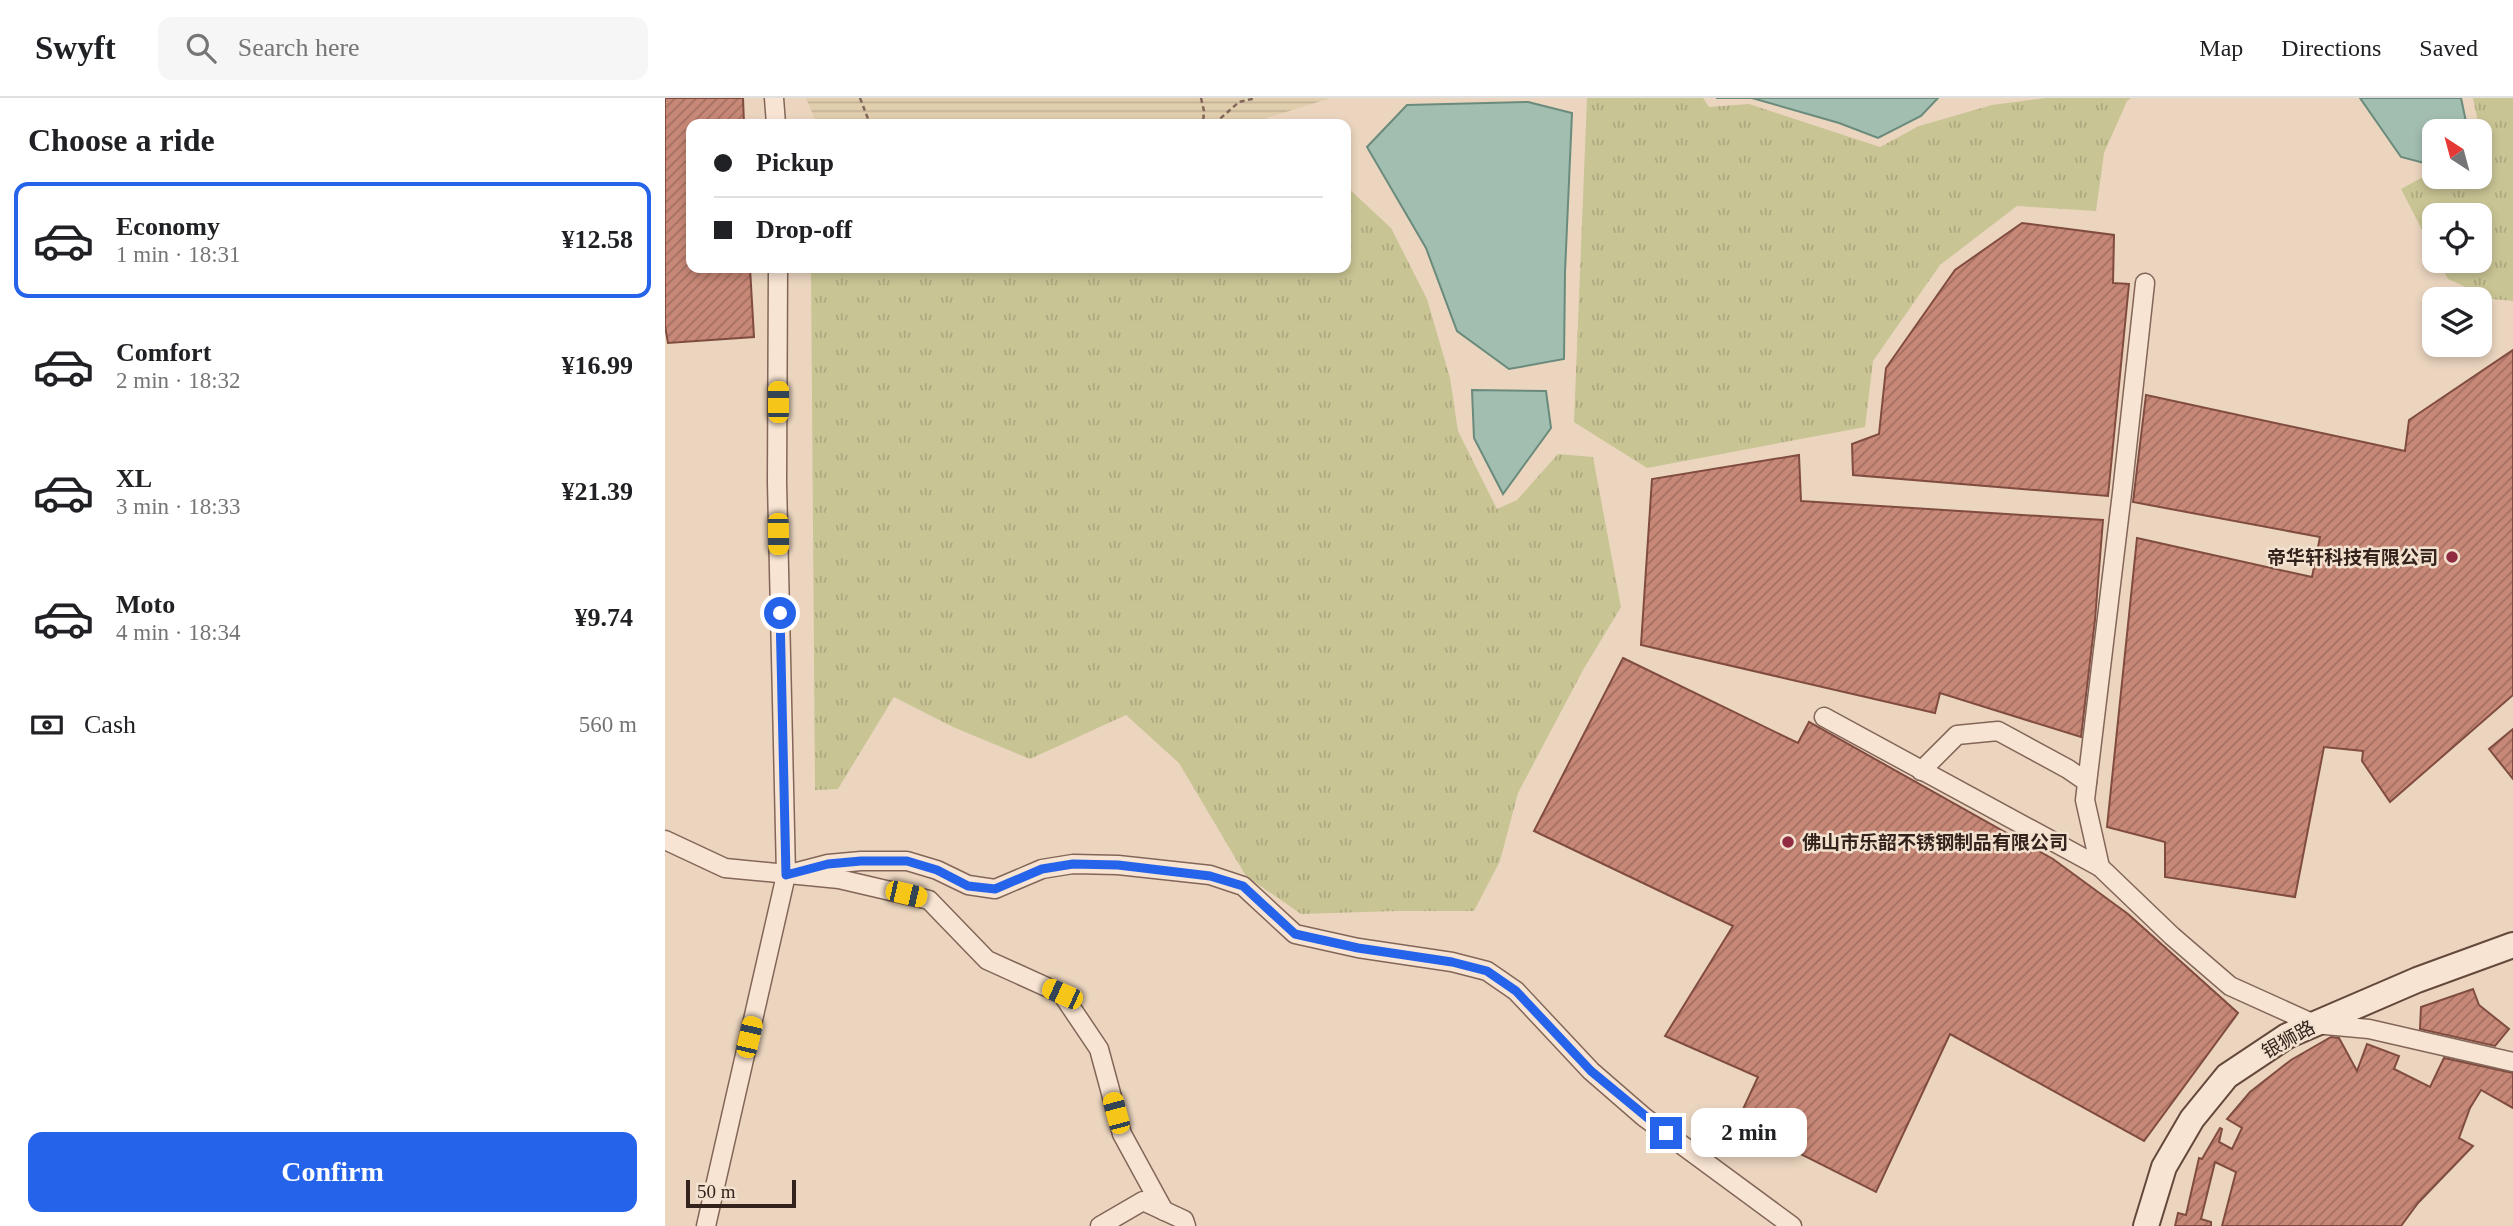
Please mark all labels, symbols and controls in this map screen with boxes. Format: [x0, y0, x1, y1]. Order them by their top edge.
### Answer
search box [158, 17, 648, 80]
icon: search [182, 29, 220, 67]
text: Swyft [35, 30, 116, 66]
text: Search here [238, 33, 360, 62]
text: Map [2199, 35, 2243, 61]
text: Directions [2281, 35, 2381, 61]
text: Saved [2419, 35, 2478, 61]
north arrow [2422, 119, 2492, 189]
map controls [2422, 119, 2492, 357]
text: Choose a ride [28, 122, 215, 158]
text: Pickup [756, 148, 834, 177]
button: locate [2422, 203, 2492, 273]
icon: car [32, 209, 95, 272]
text: Economy [116, 212, 220, 241]
text: Drop-off [756, 215, 852, 244]
text: ¥12.58 [562, 225, 633, 254]
text: 1 min · 18:31 [116, 242, 241, 267]
button: layers [2422, 287, 2492, 357]
icon: car [32, 335, 95, 398]
text: Comfort [116, 338, 211, 367]
text: ¥16.99 [562, 351, 633, 380]
text: 2 min · 18:32 [116, 368, 241, 393]
car [768, 381, 789, 423]
icon: car [32, 461, 95, 524]
text: XL [116, 464, 152, 493]
text: ¥21.39 [562, 477, 633, 506]
text: 3 min · 18:33 [116, 494, 241, 519]
car [768, 513, 789, 555]
place label: 帝华轩科技有限公司 [2267, 547, 2438, 568]
marker: 帝华轩科技有限公司 [2444, 549, 2460, 565]
icon: car [32, 587, 95, 650]
text: Moto [116, 590, 175, 619]
route start [764, 597, 796, 629]
text: ¥9.74 [575, 603, 633, 632]
text: 4 min · 18:34 [116, 620, 241, 645]
icon: cash [28, 706, 66, 744]
text: Cash [84, 710, 136, 739]
text: 560 m [579, 712, 637, 737]
place label: 佛山市乐韶不锈钢制品有限公司 [1802, 832, 2068, 853]
marker: 佛山市乐韶不锈钢制品有限公司 [1780, 834, 1796, 850]
car [884, 879, 929, 909]
car [1039, 976, 1086, 1012]
car [735, 1014, 764, 1060]
street label: 银狮路 [2258, 1016, 2318, 1062]
car [1101, 1090, 1132, 1136]
callout: 2 min [1691, 1108, 1806, 1158]
route end [1650, 1117, 1682, 1149]
text: 2 min [1721, 1120, 1777, 1145]
button: Confirm [28, 1132, 637, 1212]
scale bar [686, 1177, 796, 1209]
text: 50 m [697, 1181, 736, 1202]

